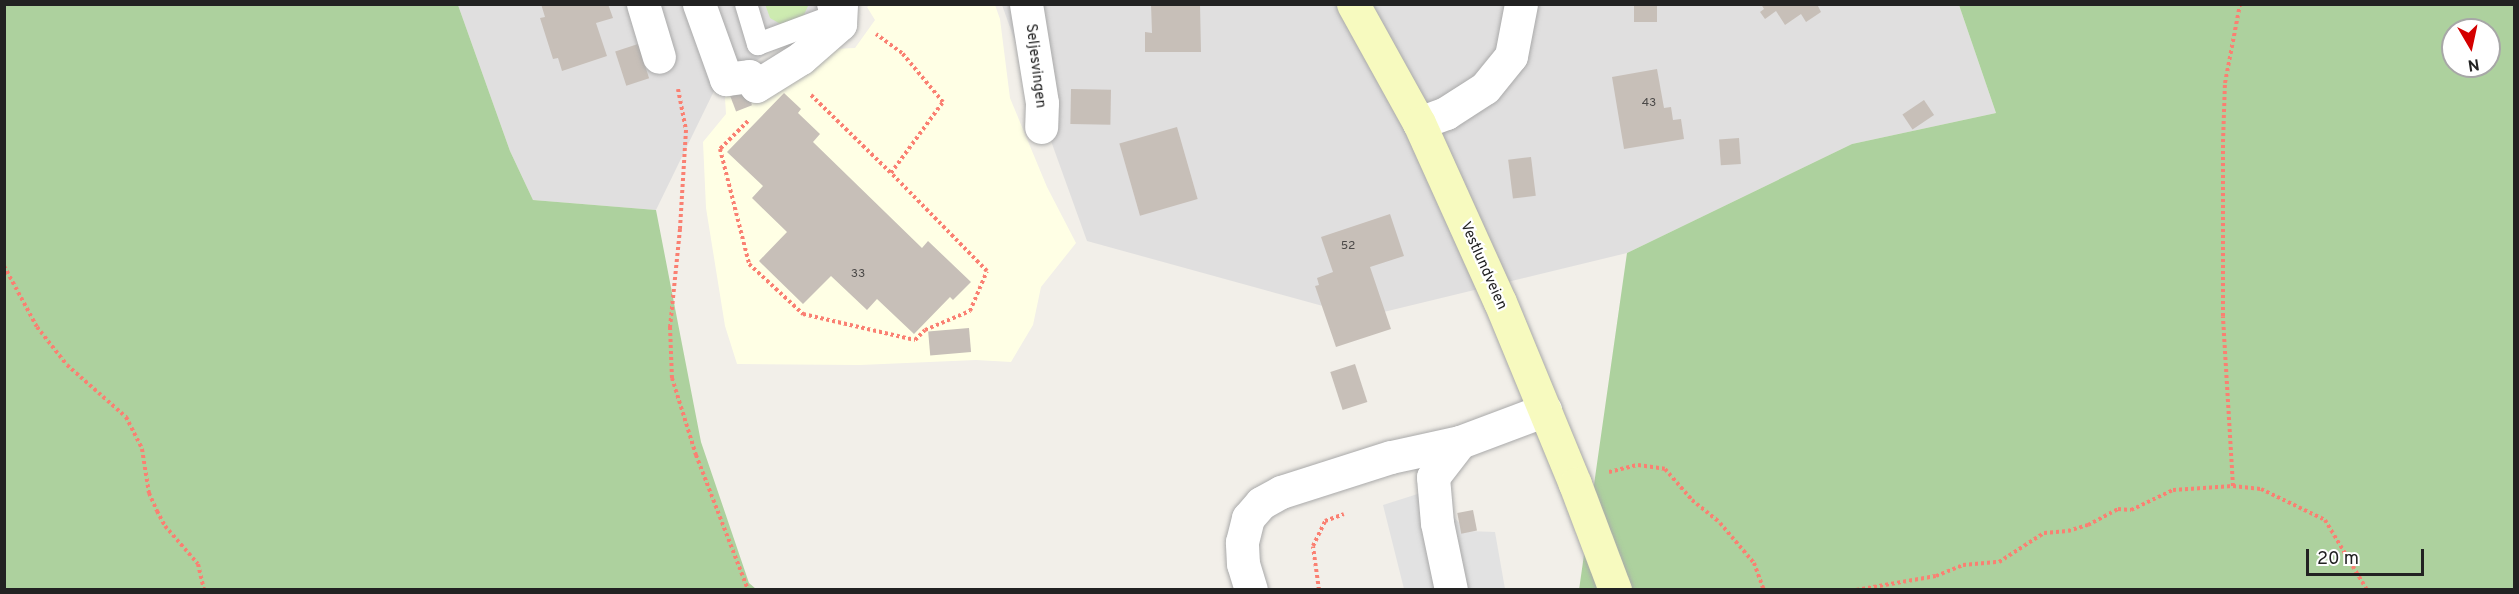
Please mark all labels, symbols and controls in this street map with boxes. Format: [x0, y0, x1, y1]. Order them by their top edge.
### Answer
north arrow [2441, 18, 2501, 78]
street label: Seljesvingen [1021, 23, 1049, 109]
text: N [2466, 53, 2481, 75]
house number: 43 [1642, 97, 1656, 111]
street label: Vestlundveien [1456, 219, 1510, 313]
house number: 52 [1341, 240, 1355, 254]
house number: 33 [851, 268, 865, 282]
scale bar [2309, 537, 2428, 575]
text: 20 m [2317, 548, 2359, 571]

